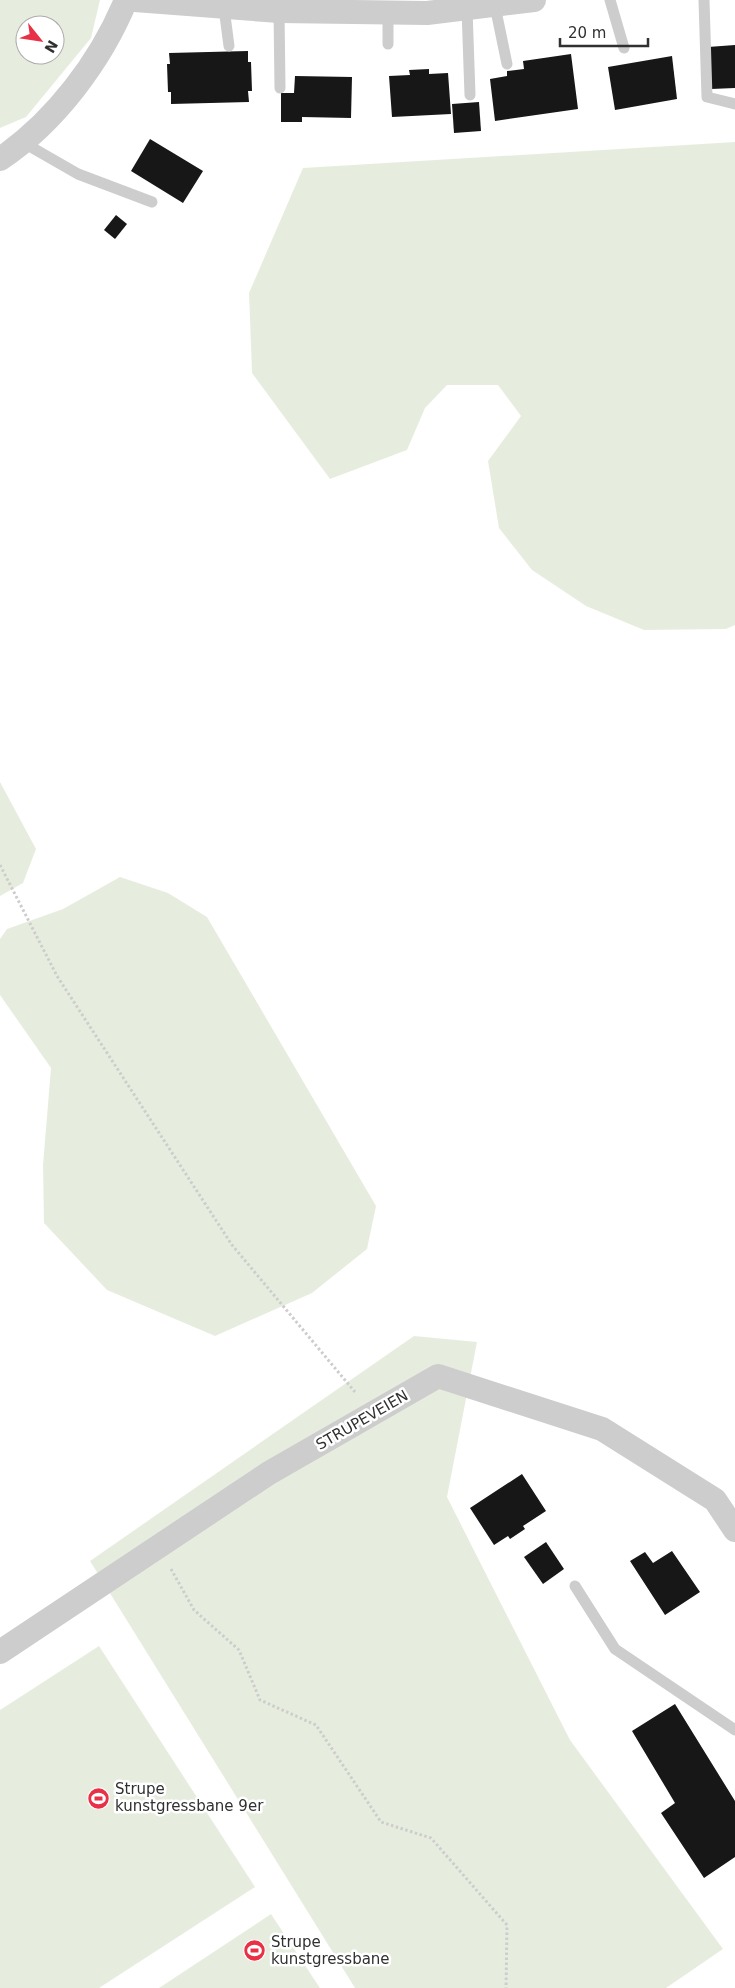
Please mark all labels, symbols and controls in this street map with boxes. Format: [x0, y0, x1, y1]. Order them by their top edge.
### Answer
north arrow [15, 15, 65, 65]
scale bar [560, 15, 648, 47]
text: 20 m [568, 24, 606, 42]
text: N [41, 37, 61, 56]
street label: STRUPEVEIEN [313, 1386, 411, 1454]
place label: Strupe kunstgressbane 9er [115, 1780, 264, 1815]
sports icon: Strupe kunstgressbane 9er [87, 1786, 111, 1810]
place label: Strupe kunstgressbane [271, 1933, 390, 1968]
sports icon: Strupe kunstgressbane [243, 1939, 267, 1963]

